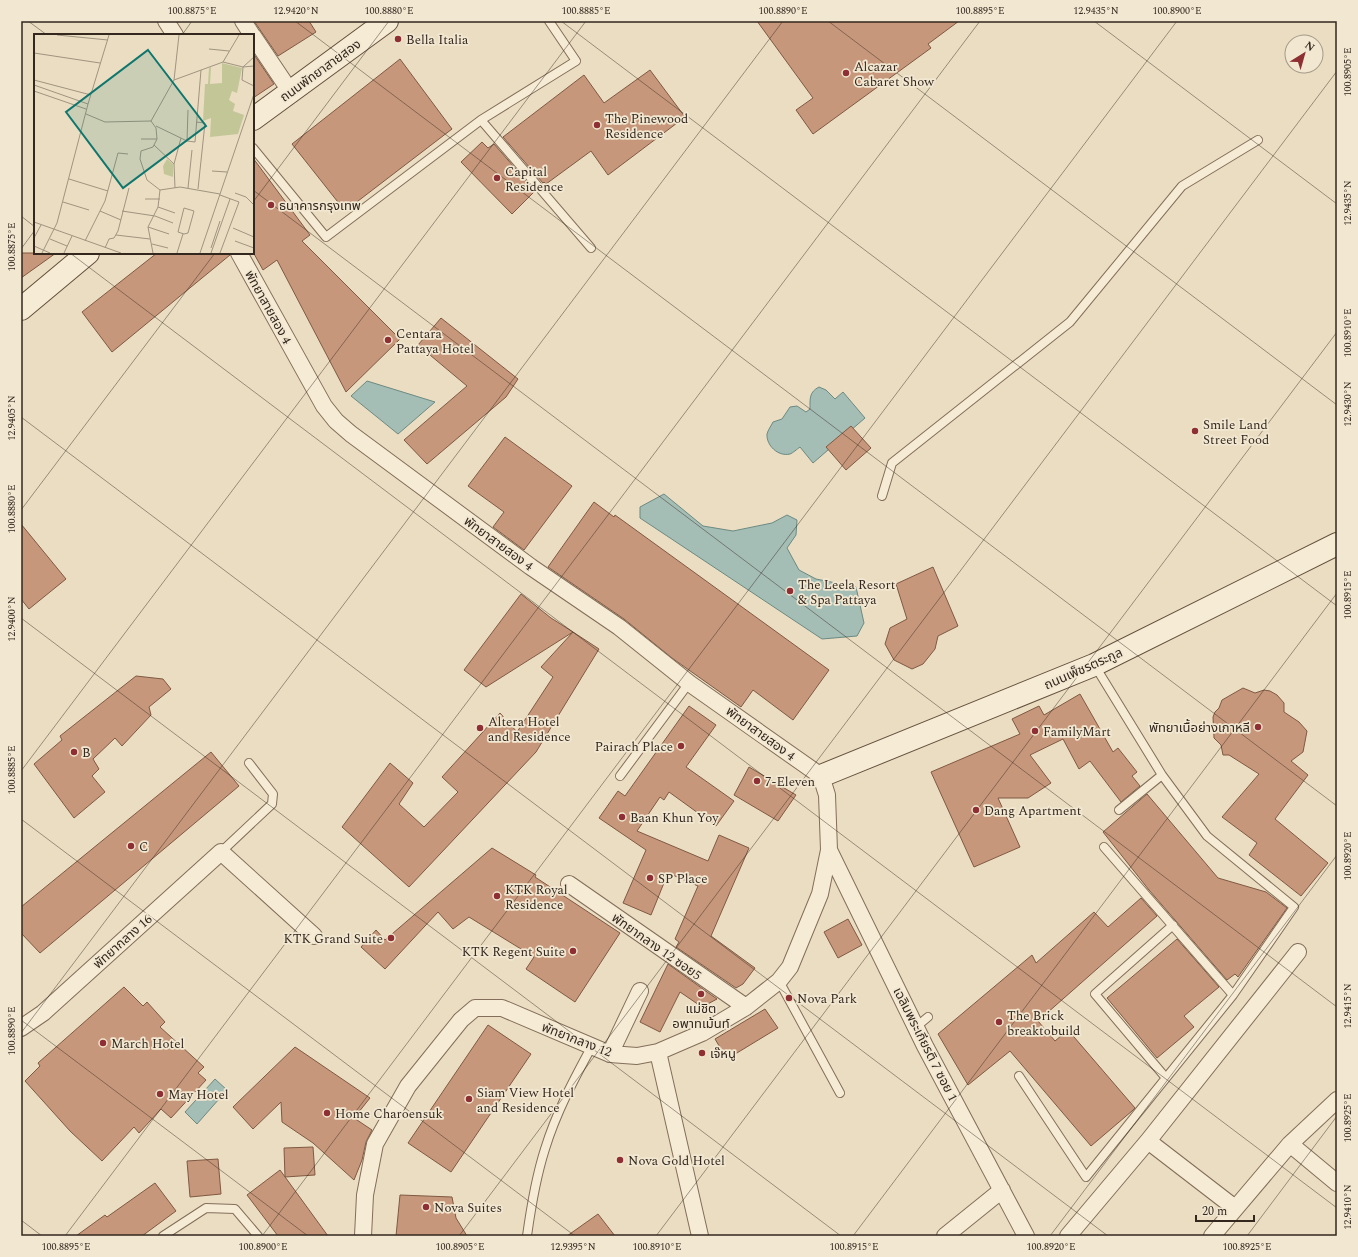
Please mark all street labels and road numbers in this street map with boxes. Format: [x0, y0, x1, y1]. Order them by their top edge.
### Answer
street label: ถนนพัทยาสายสอง [276, 34, 365, 107]
street label: พัทยาสายสอง 4 [239, 267, 297, 349]
street label: พัทยาสายสอง 4 [459, 512, 538, 576]
street label: ถนนเพ็ชรตระกูล [1041, 643, 1126, 695]
street label: พัทยาสายสอง 4 [721, 702, 800, 766]
street label: พัทยากลาง 12 ซอย5 [607, 908, 706, 985]
street label: พัทยากลาง 16 [89, 909, 157, 974]
street label: เฉลิมพระเกียรติ 7 ซอย 1 [888, 984, 963, 1105]
street label: พัทยากลาง 12 [539, 1017, 615, 1062]

